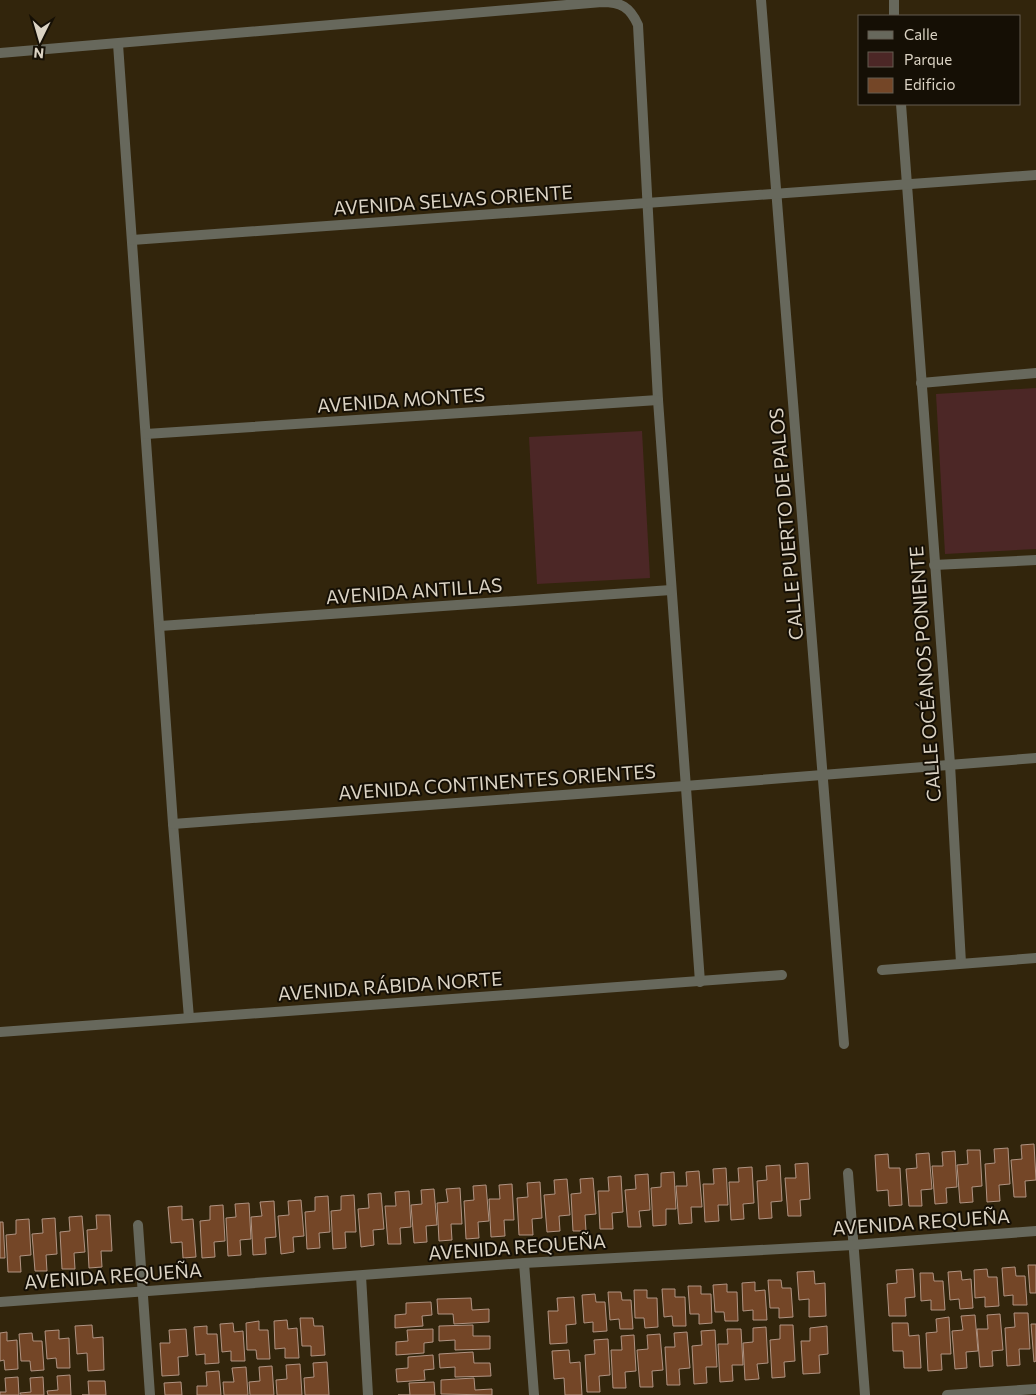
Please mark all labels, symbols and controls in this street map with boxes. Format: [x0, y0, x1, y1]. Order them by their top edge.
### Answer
north arrow [15, 15, 65, 65]
legend [858, 15, 1021, 105]
text: Calle [904, 25, 938, 43]
text: N [33, 45, 45, 62]
text: Parque [904, 50, 952, 68]
text: Edificio [904, 75, 955, 93]
street label: AVENIDA SELVAS ORIENTE [333, 180, 573, 219]
street label: AVENIDA MONTES [316, 382, 486, 417]
street label: CALLE PUERTO DE PALOS [764, 407, 807, 641]
street label: CALLE OCÉANOS PONIENTE [904, 545, 945, 803]
street label: AVENIDA ANTILLAS [325, 573, 503, 608]
street label: AVENIDA CONTINENTES ORIENTES [337, 759, 656, 804]
street label: AVENIDA RÁBIDA NORTE [277, 966, 503, 1005]
street label: AVENIDA REQUEÑA [831, 1204, 1011, 1239]
street label: AVENIDA REQUEÑA [427, 1229, 607, 1264]
street label: AVENIDA REQUEÑA [23, 1258, 203, 1293]

